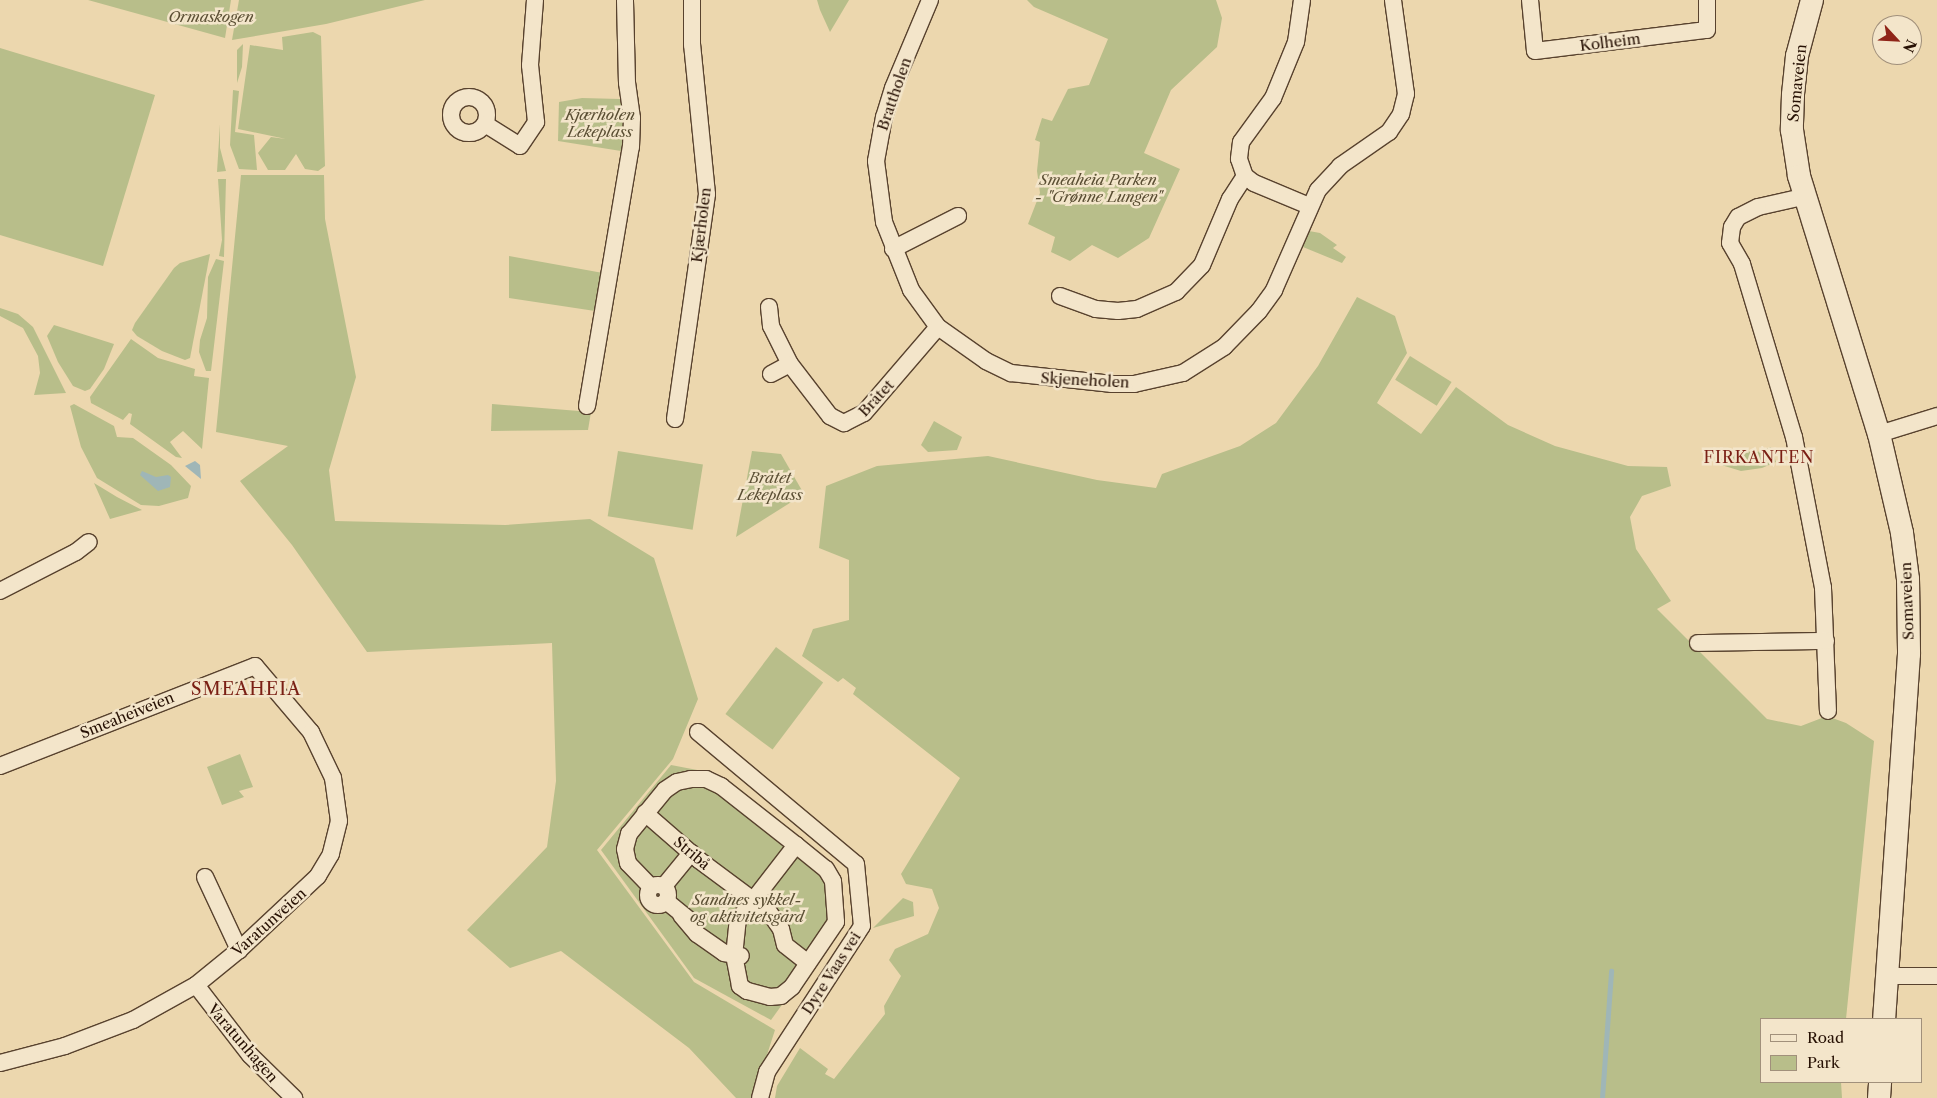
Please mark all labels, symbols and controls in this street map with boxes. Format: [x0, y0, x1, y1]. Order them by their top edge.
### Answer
park label: Ormaskogen [168, 8, 254, 26]
north arrow [1872, 15, 1922, 65]
street label: Kolheim [1579, 29, 1641, 55]
text: N [1899, 37, 1920, 55]
street label: Somaveien [1784, 43, 1810, 123]
street label: Brattholen [873, 55, 915, 133]
park label: Kjærholen Lekeplass [565, 105, 635, 140]
park label: Smeaheia Parken - "Grønne Lungen" [1034, 170, 1162, 205]
street label: Kjærholen [687, 186, 715, 264]
street label: Skjeneholen [1040, 369, 1130, 391]
street label: Bråtet [855, 376, 897, 420]
district label: FIRKANTEN [1702, 447, 1816, 467]
park label: Bråtet Lekeplass [737, 468, 803, 503]
street label: Somaveien [1897, 562, 1917, 640]
district label: SMEAHEIA [190, 678, 302, 700]
street label: Smeaheiveien [77, 688, 177, 742]
street label: Stribå [670, 833, 714, 873]
street label: Varatunveien [228, 884, 310, 960]
park label: Sandnes sykkel- og aktivitetsgård [690, 890, 804, 925]
street label: Dyre Vaas vei [797, 928, 865, 1018]
street label: Varatunhagen [204, 1000, 282, 1086]
legend [1760, 1018, 1922, 1083]
text: Road [1807, 1028, 1844, 1047]
text: Park [1807, 1053, 1840, 1072]

